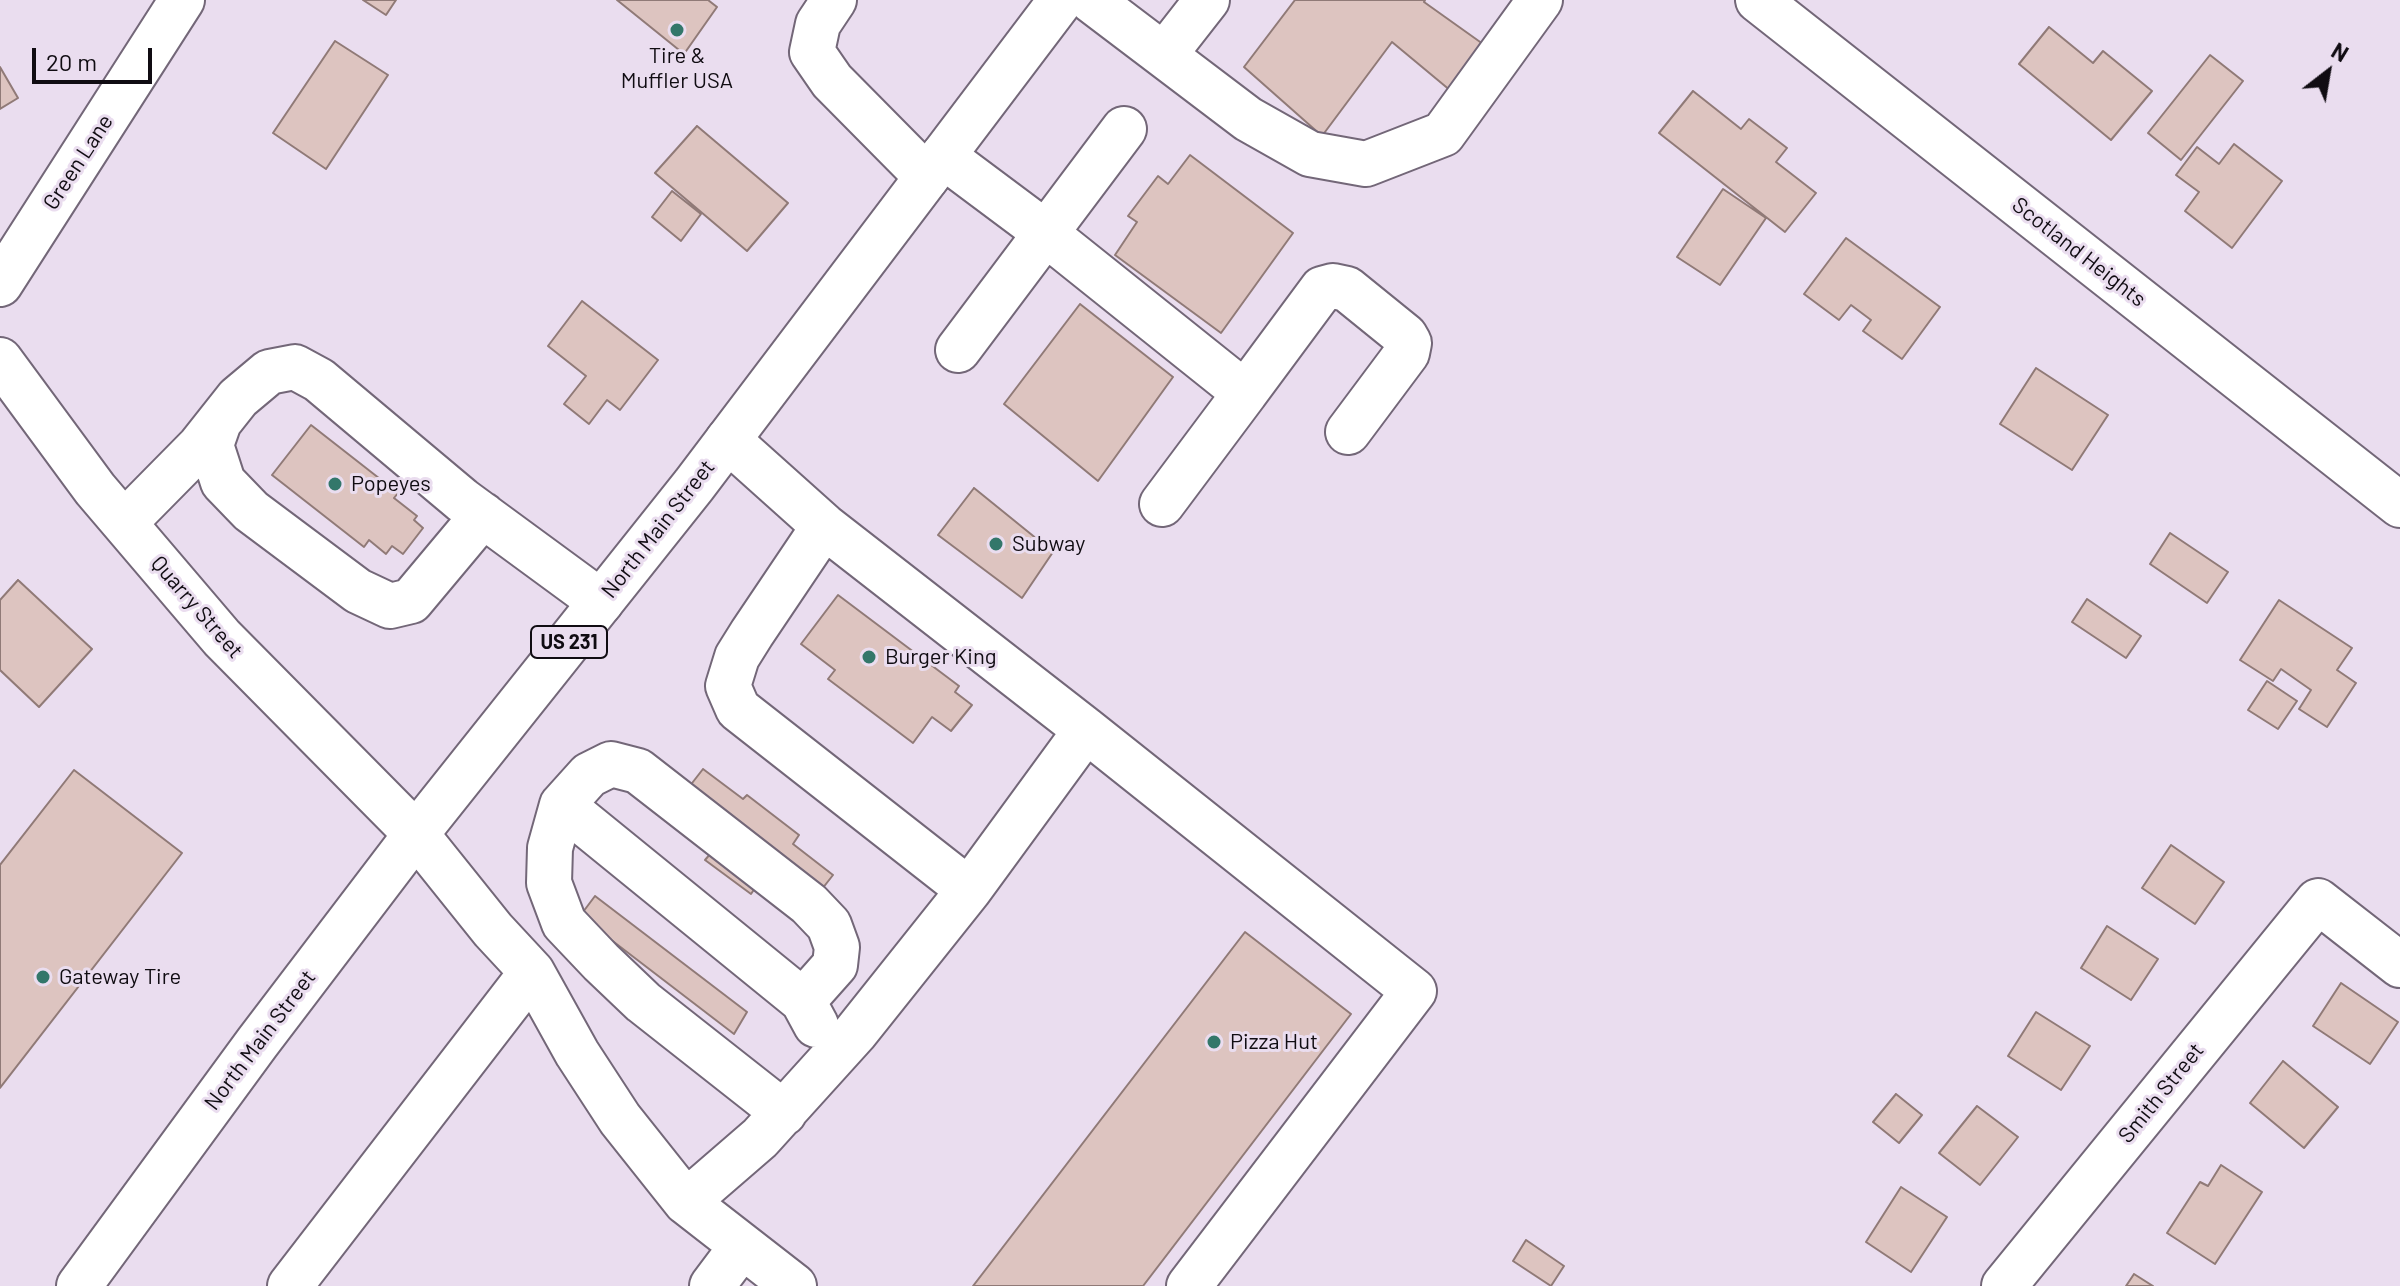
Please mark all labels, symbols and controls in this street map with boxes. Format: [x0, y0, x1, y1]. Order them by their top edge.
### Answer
marker: Tire & Muffler USA [668, 21, 686, 39]
scale bar [36, 32, 156, 82]
north arrow [2288, 32, 2368, 112]
text: N [2327, 37, 2353, 66]
place label: Tire & Muffler USA [621, 43, 733, 94]
text: 20 m [46, 47, 97, 76]
street label: Green Lane [37, 109, 119, 215]
street label: Scotland Heights [2007, 192, 2151, 312]
street label: North Main Street [596, 455, 720, 603]
place label: Popeyes [351, 471, 431, 497]
marker: Popeyes [326, 475, 344, 493]
place label: Subway [1012, 531, 1085, 557]
marker: Subway [987, 535, 1005, 553]
street label: Quarry Street [145, 550, 249, 664]
road number: US 231 [531, 626, 607, 658]
place label: Burger King [885, 644, 997, 670]
marker: Burger King [860, 648, 878, 666]
place label: Gateway Tire [59, 964, 181, 990]
street label: North Main Street [199, 965, 321, 1115]
marker: Gateway Tire [34, 968, 52, 986]
place label: Pizza Hut [1230, 1029, 1318, 1055]
marker: Pizza Hut [1205, 1033, 1223, 1051]
street label: Smith Street [2113, 1038, 2209, 1148]

